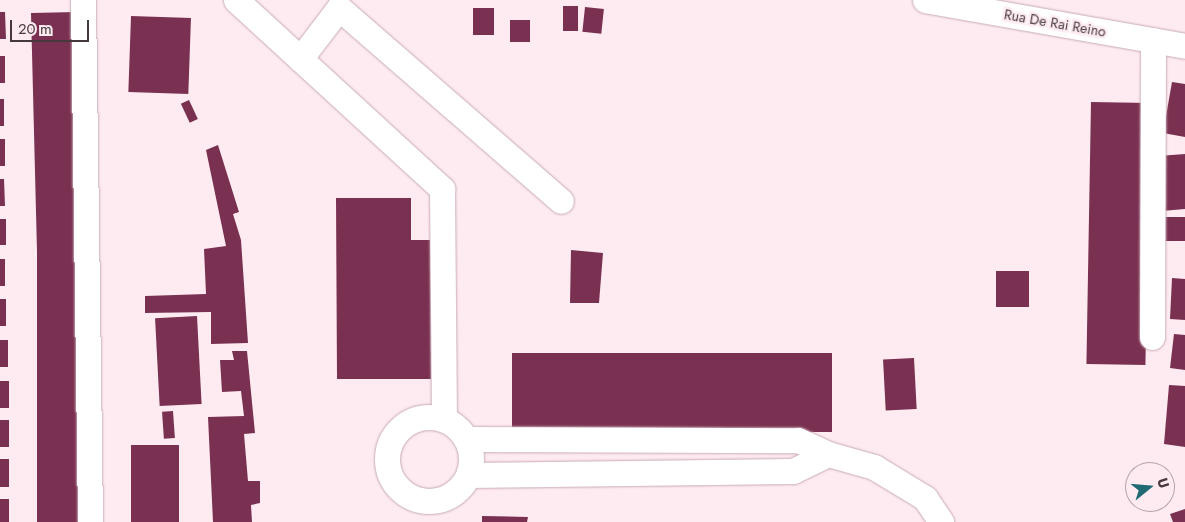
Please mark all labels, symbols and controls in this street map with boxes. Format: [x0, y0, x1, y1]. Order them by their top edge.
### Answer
street label: Rua De Rai Reino [1003, 6, 1107, 40]
scale bar [12, 10, 91, 42]
text: 20 m [18, 18, 52, 40]
north arrow [1125, 462, 1175, 512]
text: U [1152, 475, 1174, 491]

